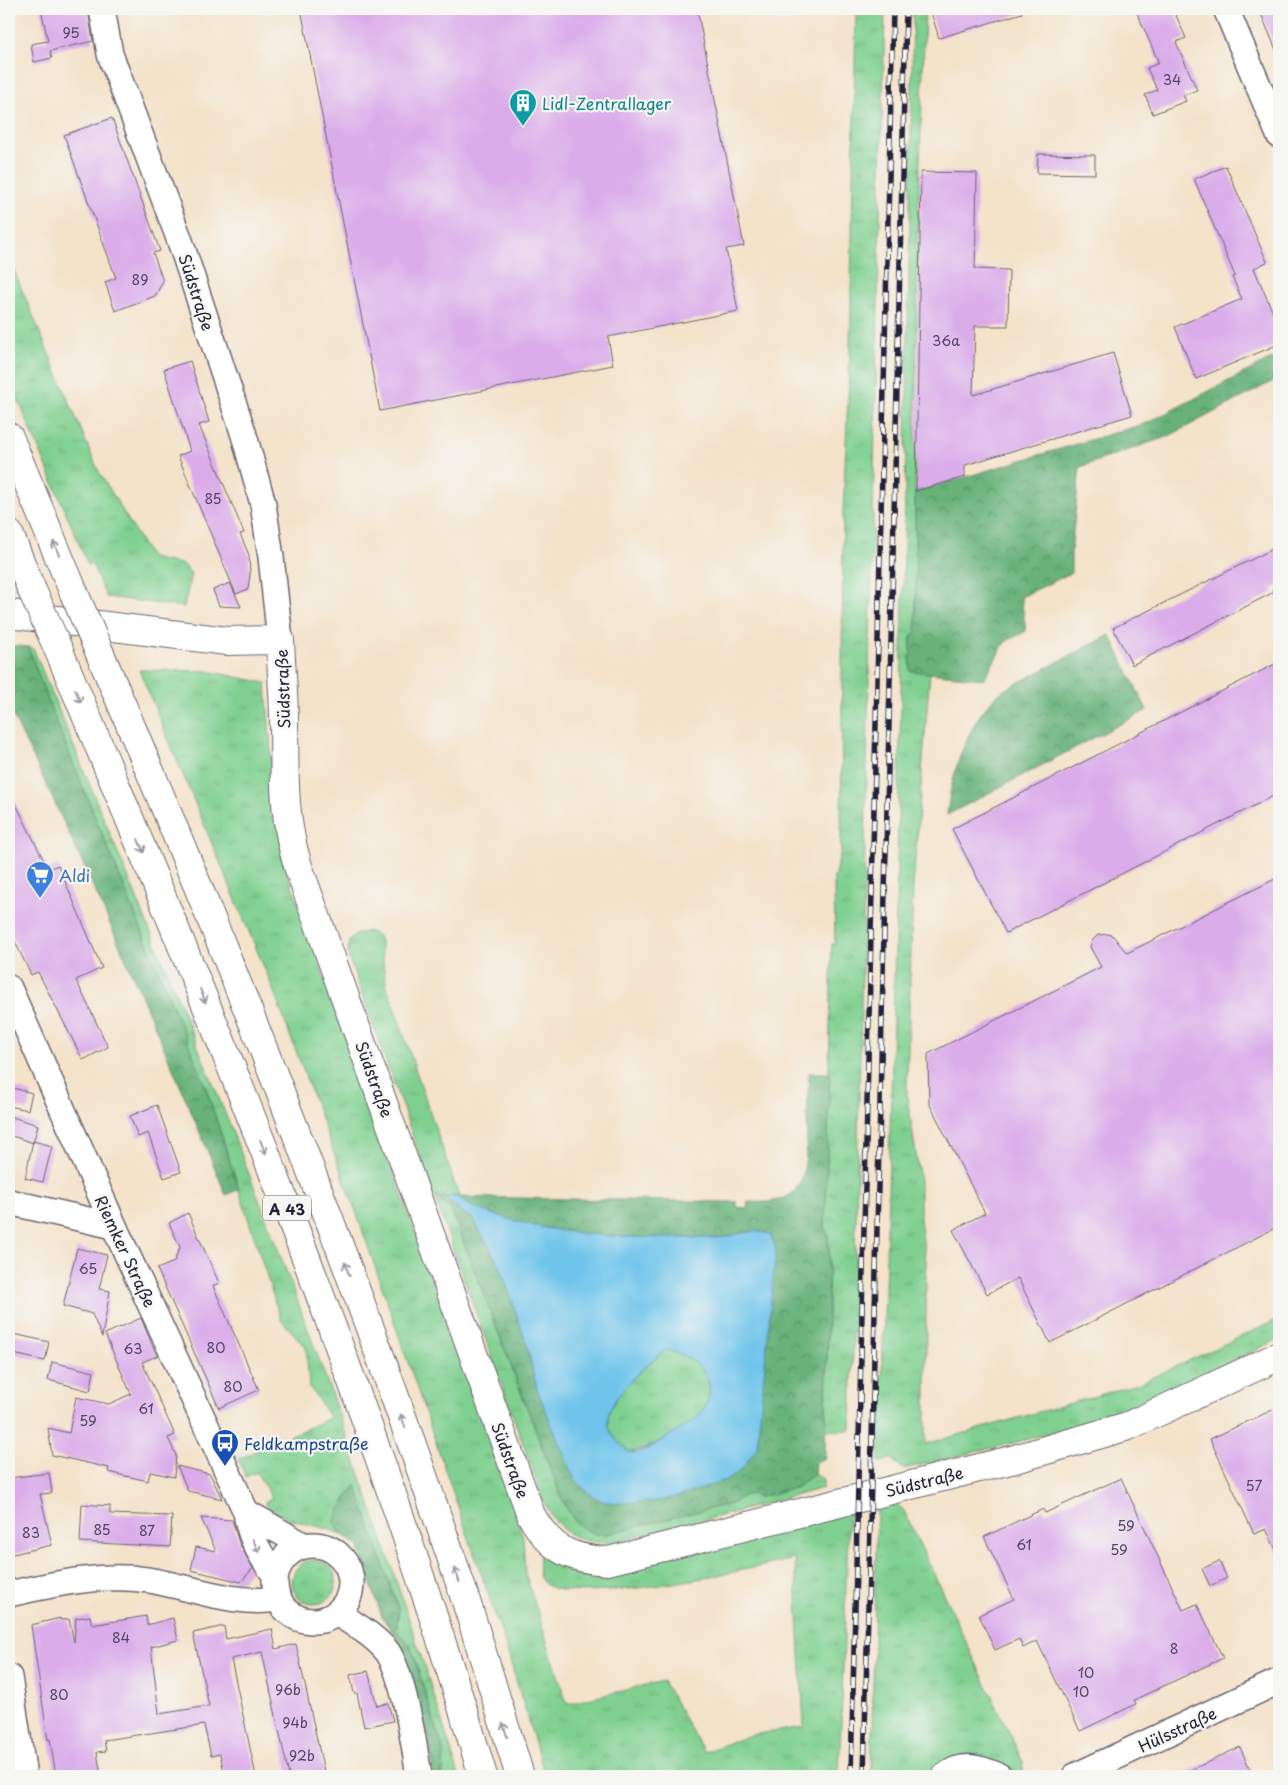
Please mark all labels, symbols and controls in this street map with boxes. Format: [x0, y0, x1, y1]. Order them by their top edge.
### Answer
house number: 95 [62, 22, 80, 43]
house number: 34 [1163, 69, 1181, 90]
building icon: Lidl-Zentrallager [508, 88, 538, 127]
place label: Lidl-Zentrallager [542, 91, 672, 115]
street label: Südstraße [173, 250, 221, 334]
house number: 89 [132, 269, 148, 290]
house number: 36a [932, 330, 960, 351]
house number: 85 [204, 488, 222, 509]
one-way arrow [50, 541, 60, 556]
street label: Südstraße [269, 649, 295, 729]
one-way arrow [74, 688, 83, 703]
one-way arrow [137, 838, 146, 853]
supermarket icon: Aldi [25, 860, 55, 899]
place label: Aldi [59, 863, 90, 887]
one-way arrow [198, 988, 208, 1003]
street label: Südstraße [350, 1038, 400, 1120]
one-way arrow [258, 1139, 268, 1154]
street label: Riemker Straße [90, 1191, 162, 1311]
road number: A 43 [263, 1196, 311, 1220]
house number: 65 [79, 1258, 97, 1279]
one-way arrow [342, 1261, 351, 1277]
house number: 80 [207, 1337, 225, 1358]
house number: 63 [124, 1338, 142, 1359]
house number: 80 [224, 1376, 242, 1397]
house number: 61 [138, 1398, 154, 1419]
house number: 59 [79, 1410, 97, 1431]
one-way arrow [398, 1414, 407, 1429]
street label: Südstraße [486, 1419, 536, 1501]
bus stop icon: Feldkampstraße [210, 1428, 240, 1467]
place label: Feldkampstraße [244, 1431, 369, 1455]
street label: Südstraße [883, 1460, 965, 1502]
house number: 57 [1246, 1475, 1262, 1496]
house number: 59 [1117, 1515, 1135, 1536]
house number: 85 [93, 1519, 111, 1540]
house number: 87 [139, 1520, 155, 1541]
house number: 83 [22, 1522, 40, 1543]
house number: 61 [1016, 1534, 1032, 1555]
one-way arrow [251, 1538, 261, 1553]
house number: 59 [1110, 1539, 1128, 1560]
one-way arrow [452, 1567, 461, 1583]
house number: 84 [112, 1627, 130, 1648]
house number: 8 [1170, 1638, 1178, 1659]
house number: 10 [1078, 1662, 1094, 1683]
house number: 96b [275, 1679, 301, 1700]
house number: 10 [1073, 1681, 1089, 1702]
house number: 80 [50, 1684, 68, 1705]
street label: Hülsstraße [1134, 1700, 1220, 1758]
house number: 94b [282, 1712, 308, 1733]
one-way arrow [500, 1722, 510, 1738]
house number: 92b [289, 1745, 315, 1766]

